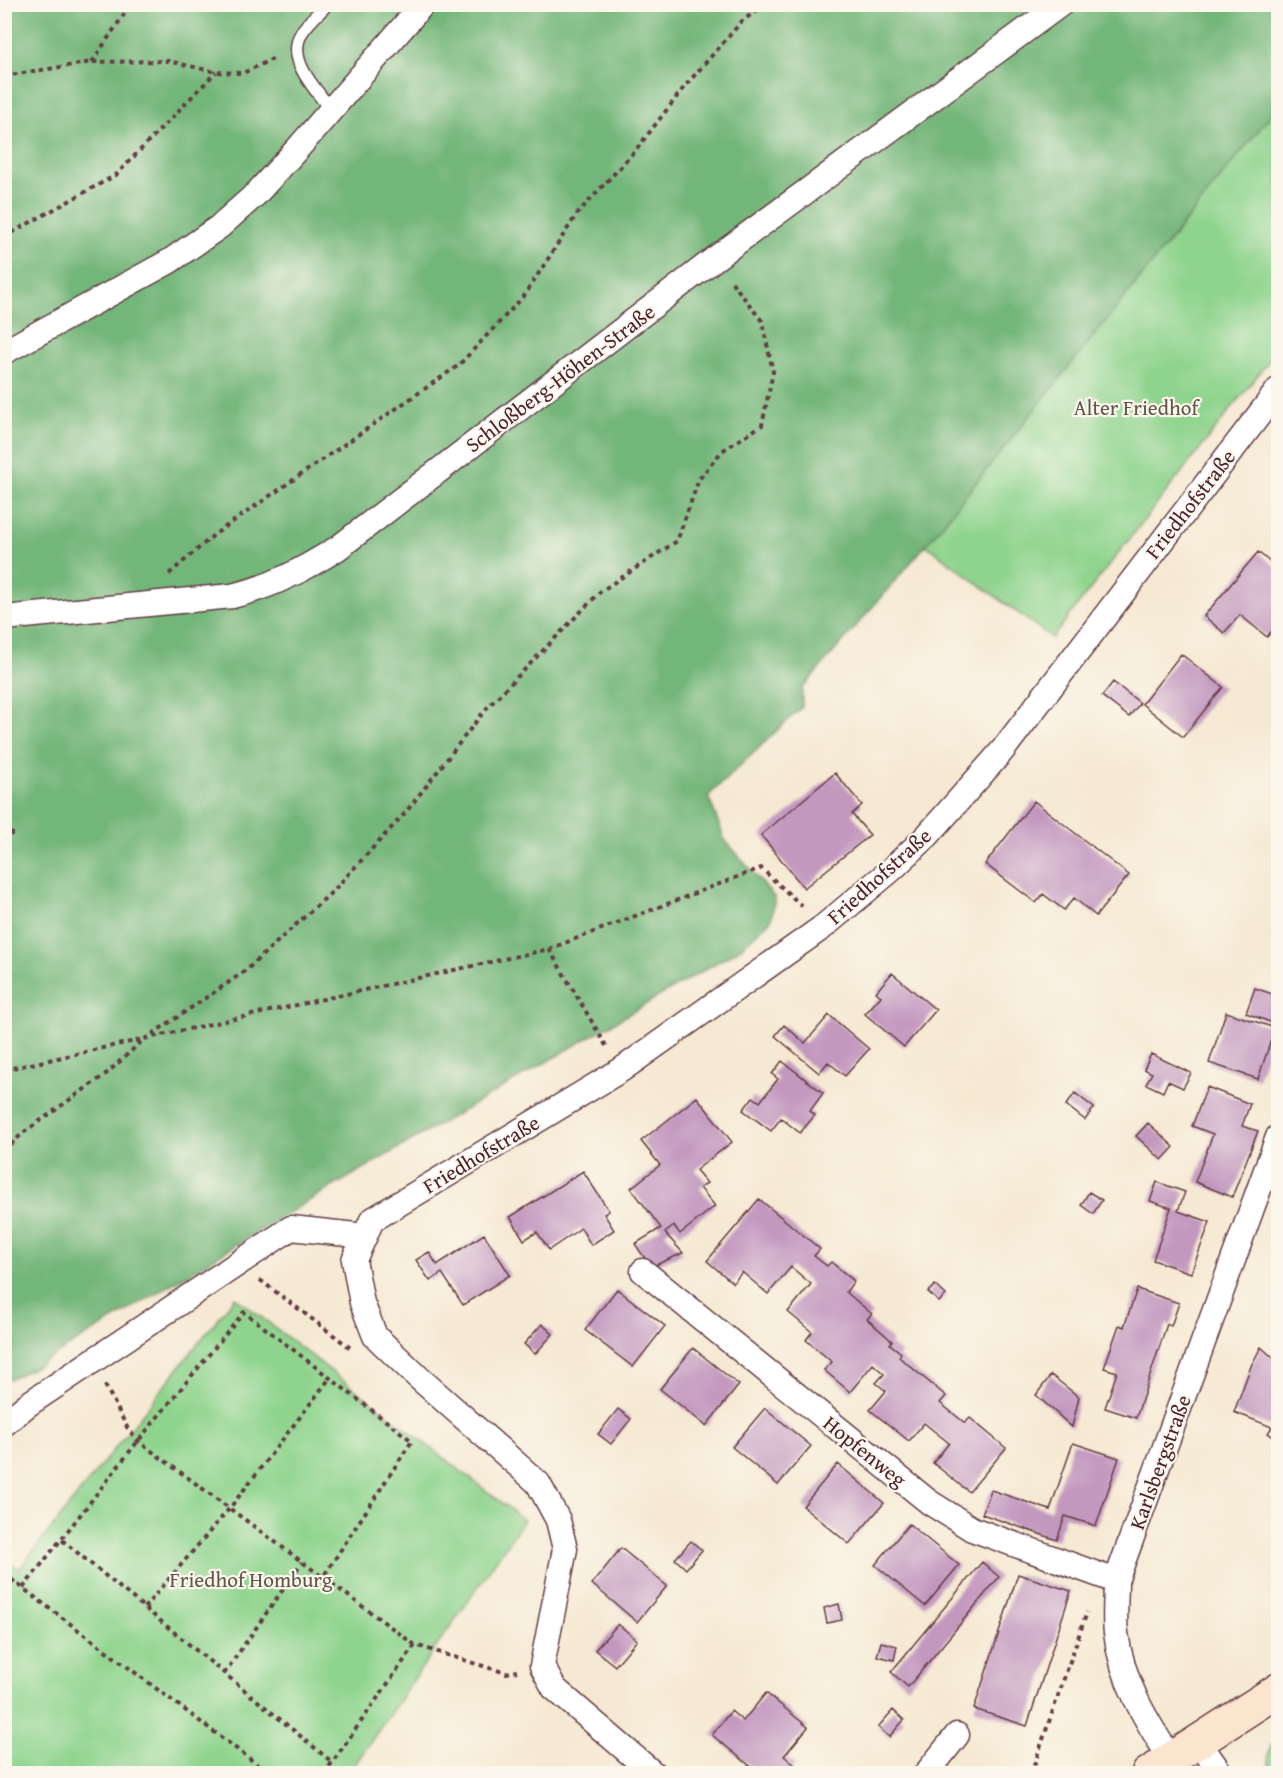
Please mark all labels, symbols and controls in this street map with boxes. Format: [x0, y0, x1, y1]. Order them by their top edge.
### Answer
street label: Schloßberg-Höhen-Straße [459, 296, 661, 460]
park label: Alter Friedhof [1074, 392, 1200, 423]
street label: Friedhofstraße [1137, 443, 1243, 565]
street label: Friedhofstraße [820, 820, 938, 931]
street label: Friedhofstraße [417, 1107, 545, 1201]
street label: Karlsbergstraße [1121, 1390, 1199, 1534]
street label: Hopfenweg [817, 1408, 914, 1495]
park label: Friedhof Homburg [170, 1564, 333, 1595]

